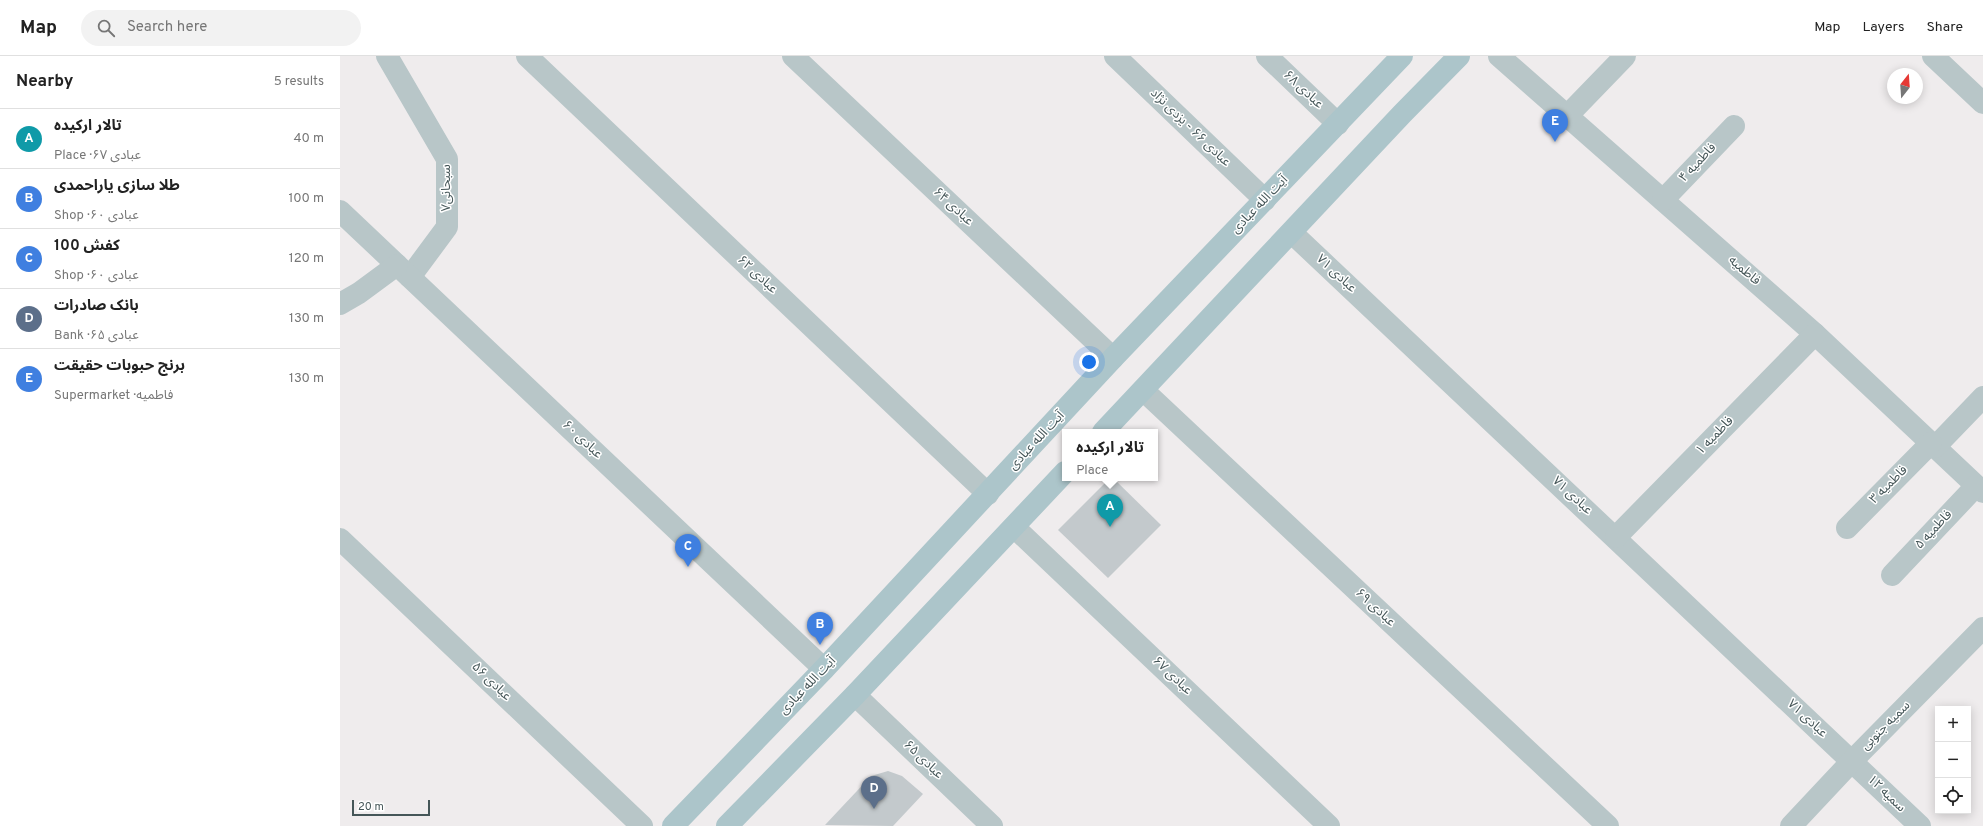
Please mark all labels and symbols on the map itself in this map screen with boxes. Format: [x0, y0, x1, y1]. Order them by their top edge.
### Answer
street label: عبادی ۶۸ [1280, 68, 1327, 113]
north arrow [1887, 68, 1923, 104]
street label: عبادی ۶۶ - یزدی نژاد [1146, 86, 1234, 171]
pin: E [1542, 109, 1568, 142]
street label: فاطمیه ۴ [1676, 140, 1720, 186]
street label: سبحانی۷ [439, 164, 455, 212]
street label: آیت الله عبادی [1228, 171, 1293, 237]
street label: عبادی ۶۴ [930, 185, 977, 230]
street label: عبادی ۷۱ [1313, 252, 1360, 297]
street label: عبادی ۶۲ [734, 253, 781, 298]
street label: فاطمیه [1725, 253, 1763, 289]
your location [1079, 352, 1099, 372]
street label: آیت الله عبادی [1005, 407, 1069, 474]
street label: فاطمیه ۱ [1693, 413, 1737, 459]
street label: عبادی ۶۰ [559, 418, 606, 463]
street label: فاطمیه ۳ [1867, 462, 1912, 507]
street label: عبادی ۷۱ [1549, 474, 1596, 519]
pin: A [1097, 494, 1123, 527]
street label: فاطمیه ۵ [1912, 507, 1956, 553]
pin: C [675, 534, 701, 567]
street label: عبادی ۶۹ [1352, 586, 1399, 631]
pin: B [807, 612, 833, 645]
street label: آیت الله عبادی [776, 652, 841, 718]
street label: عبادی ۶۷ [1149, 653, 1195, 699]
street label: عبادی ۵۶ [468, 659, 514, 705]
street label: عبادی ۷۱ [1784, 697, 1831, 742]
street label: سمیه جنوبی [1858, 698, 1914, 754]
street label: عبادی ۶۵ [900, 737, 946, 783]
street label: سمیه ۱۲ [1864, 772, 1908, 816]
pin: D [861, 776, 887, 809]
scale bar [352, 798, 430, 817]

